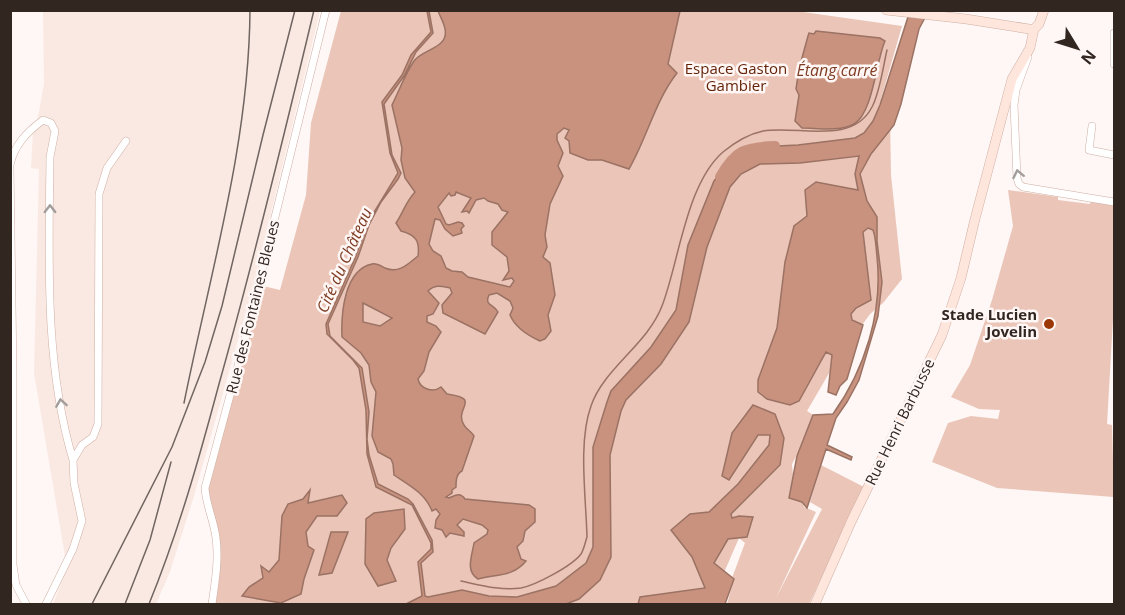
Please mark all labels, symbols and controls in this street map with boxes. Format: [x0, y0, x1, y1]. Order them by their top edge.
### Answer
north arrow [1047, 18, 1107, 78]
text: N [1076, 45, 1101, 69]
park label: Espace Gaston Gambier [685, 58, 787, 95]
water label: Étang carré [796, 59, 878, 81]
one-way arrow [1012, 170, 1025, 180]
one-way arrow [44, 204, 56, 213]
water label: Cité du Château [311, 204, 377, 316]
street label: Rue des Fontaines Bleues [221, 218, 283, 396]
place label: Stade Lucien Jovelin [942, 304, 1037, 341]
marker: Stade Lucien Jovelin [1042, 317, 1056, 331]
street label: Rue Henri Barbusse [860, 355, 938, 488]
one-way arrow [55, 399, 67, 408]

